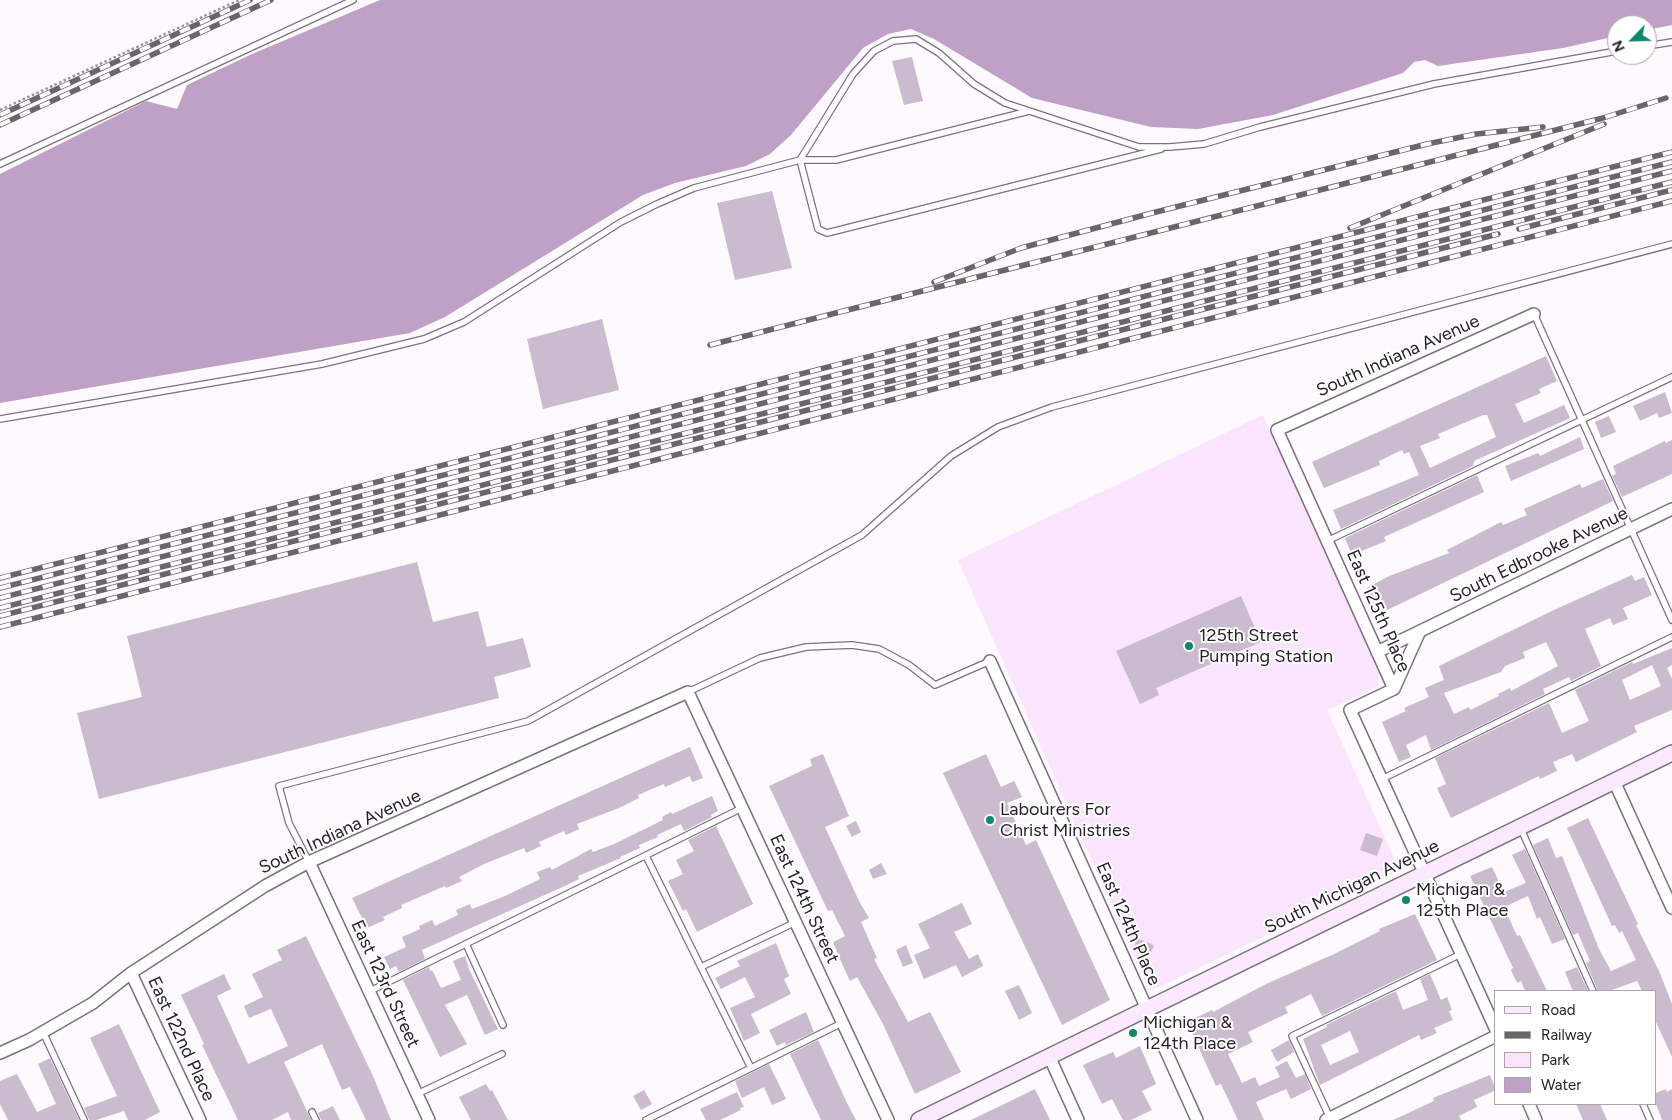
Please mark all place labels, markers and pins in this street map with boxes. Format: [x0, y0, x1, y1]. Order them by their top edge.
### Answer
place label: 125th Street Pumping Station [1199, 625, 1333, 668]
marker: 125th Street Pumping Station [1183, 640, 1195, 652]
place label: Labourers For Christ Ministries [1000, 799, 1130, 842]
marker: Labourers For Christ Ministries [984, 814, 996, 826]
place label: Michigan & 125th Place [1416, 879, 1508, 922]
marker: Michigan & 125th Place [1400, 894, 1412, 906]
place label: Michigan & 124th Place [1143, 1012, 1236, 1054]
marker: Michigan & 124th Place [1127, 1027, 1139, 1039]

